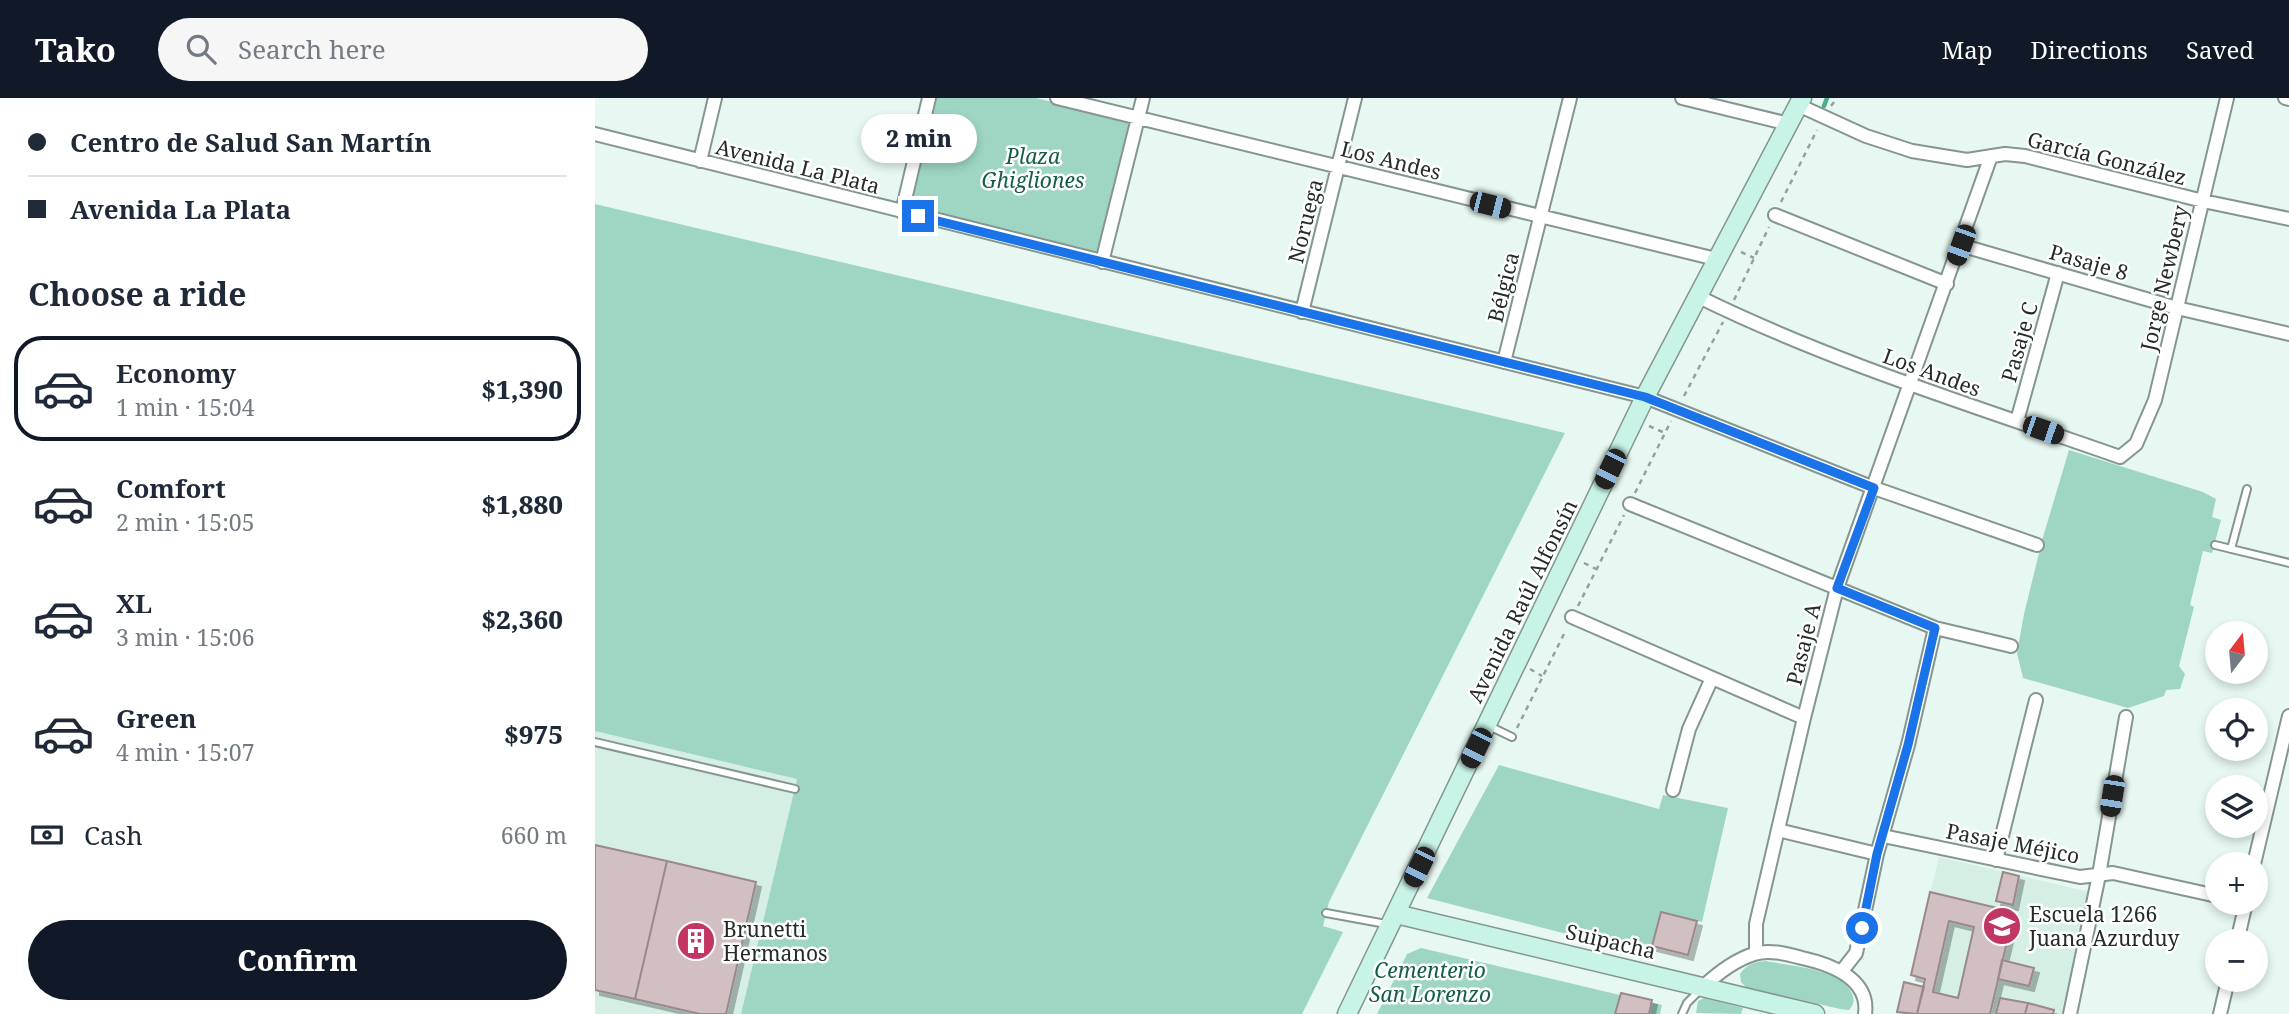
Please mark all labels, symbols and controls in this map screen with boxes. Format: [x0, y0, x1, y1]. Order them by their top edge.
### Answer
search box [158, 18, 648, 81]
text: Tako [35, 27, 116, 72]
icon: search [182, 30, 220, 68]
text: Search here [238, 31, 386, 67]
text: Map [1942, 33, 1993, 66]
text: Directions [2031, 33, 2148, 66]
text: Saved [2186, 33, 2254, 66]
callout: 2 min [860, 115, 976, 164]
text: 2 min [886, 122, 952, 154]
text: Centro de Salud San Martín [70, 124, 431, 160]
street label: García González [2025, 125, 2189, 191]
street label: Avenida La Plata [713, 132, 883, 200]
street label: Los Andes [1338, 134, 1444, 186]
park label: Plaza Ghigliones [981, 142, 1085, 194]
street label: Noruega [1281, 176, 1329, 266]
car [1468, 190, 1513, 220]
text: Avenida La Plata [70, 191, 291, 227]
route end [902, 200, 934, 232]
street label: Jorge Newbery [2133, 202, 2194, 355]
car [1944, 222, 1979, 268]
street label: Pasaje 8 [2046, 237, 2132, 287]
street label: Bélgica [1481, 249, 1525, 325]
text: Choose a ride [28, 272, 247, 315]
street label: Pasaje C [1994, 299, 2044, 385]
street label: Los Andes [1879, 341, 1985, 403]
text: Economy [116, 355, 236, 391]
icon: car [32, 357, 95, 420]
text: $1,390 [481, 371, 563, 407]
text: 1 min · 15:04 [116, 391, 254, 423]
car [2020, 413, 2067, 447]
car [1592, 446, 1629, 492]
text: Comfort [116, 470, 226, 506]
icon: car [32, 472, 95, 535]
text: $1,880 [481, 486, 563, 522]
street label: Avenida Raúl Alfonsín [1461, 495, 1583, 707]
text: 2 min · 15:05 [116, 506, 254, 538]
text: XL [116, 585, 152, 621]
icon: car [32, 587, 95, 650]
street label: Pasaje A [1779, 600, 1827, 688]
text: $2,360 [481, 601, 563, 637]
text: 3 min · 15:06 [116, 621, 254, 653]
north arrow [2205, 621, 2268, 684]
map controls [2205, 621, 2268, 992]
button: locate [2205, 698, 2268, 761]
text: Green [116, 700, 197, 736]
icon: car [32, 702, 95, 765]
text: $975 [504, 716, 563, 752]
car [1458, 725, 1495, 771]
text: 4 min · 15:07 [116, 736, 254, 768]
car [2099, 774, 2126, 818]
button: layers [2205, 775, 2268, 838]
icon: cash [28, 816, 66, 854]
street label: Pasaje Méjico [1944, 816, 2082, 870]
text: Cash [84, 817, 143, 853]
text: 660 m [501, 819, 567, 851]
car [1401, 844, 1438, 890]
button: + [2205, 852, 2268, 915]
place label: Escuela 1266 Juana Azurduy [2028, 900, 2179, 952]
school or university icon: Escuela 1266 Juana Azurduy [1981, 905, 2023, 947]
route start [1846, 912, 1878, 944]
place label: Brunetti Hermanos [723, 915, 828, 967]
street label: Suipacha [1563, 917, 1659, 965]
button: Confirm [28, 920, 567, 1000]
building icon: Brunetti Hermanos [675, 920, 717, 962]
button: − [2205, 929, 2268, 992]
park label: Cementerio San Lorenzo [1369, 956, 1491, 1008]

